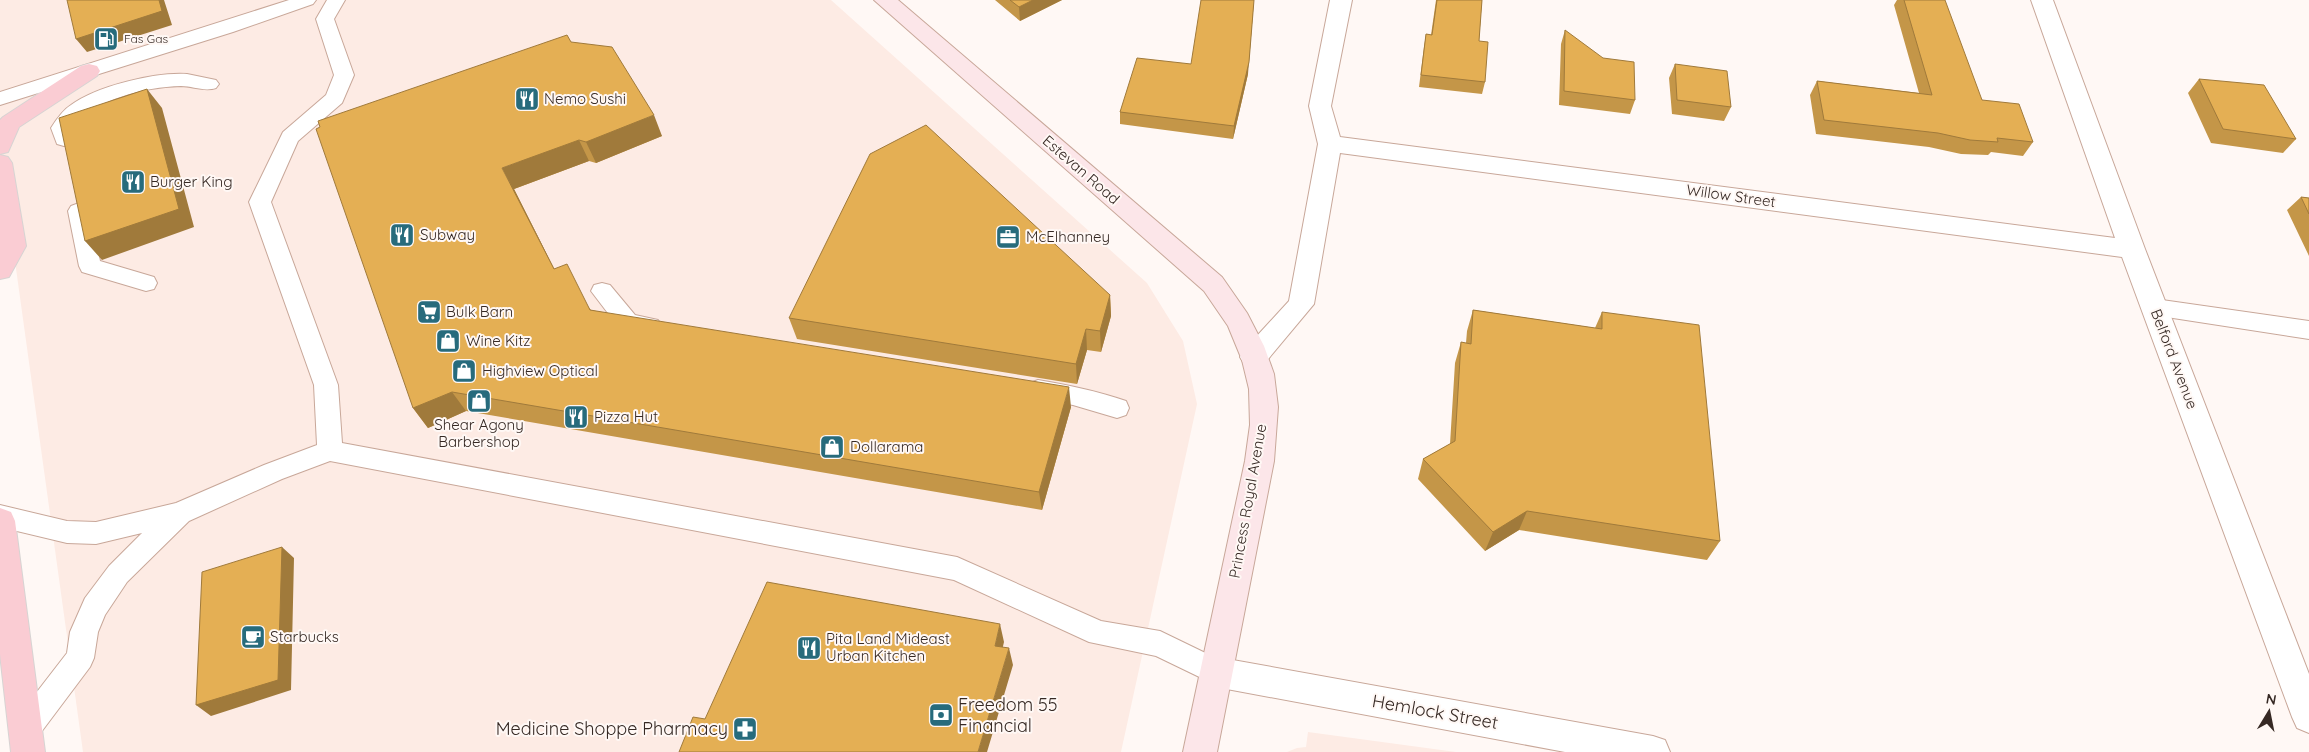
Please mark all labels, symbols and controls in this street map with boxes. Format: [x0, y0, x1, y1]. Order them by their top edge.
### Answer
fuel station icon: Fas Gas [93, 26, 119, 52]
place label: Fas Gas [124, 31, 169, 46]
restaurant icon: Nemo Sushi [514, 86, 540, 112]
place label: Nemo Sushi [544, 89, 626, 108]
street label: Estevan Road [1039, 131, 1124, 208]
restaurant icon: Burger King [120, 169, 146, 195]
place label: Burger King [150, 172, 233, 191]
street label: Willow Street [1685, 180, 1777, 211]
restaurant icon: Subway [389, 222, 415, 248]
office icon: McElhanney [995, 224, 1021, 250]
place label: Subway [420, 225, 475, 244]
place label: McElhanney [1026, 227, 1110, 246]
supermarket icon: Bulk Barn [416, 299, 442, 325]
place label: Bulk Barn [446, 302, 513, 321]
street label: Belford Avenue [2147, 306, 2202, 411]
shop icon: Wine Kitz [435, 328, 461, 354]
place label: Wine Kitz [466, 331, 531, 350]
shop icon: Highview Optical [451, 358, 477, 384]
place label: Highview Optical [482, 361, 598, 380]
shop icon: Shear Agony Barbershop [466, 388, 492, 414]
restaurant icon: Pizza Hut [563, 404, 589, 430]
place label: Pizza Hut [594, 407, 658, 426]
place label: Shear Agony Barbershop [434, 415, 524, 451]
street label: Princess Royal Avenue [1225, 422, 1270, 580]
shop icon: Dollarama [819, 434, 845, 460]
place label: Dollarama [850, 437, 923, 456]
cafe icon: Starbucks [240, 624, 266, 650]
place label: Starbucks [270, 627, 339, 646]
place label: Pita Land Mideast Urban Kitchen [826, 629, 950, 665]
restaurant icon: Pita Land Mideast Urban Kitchen [796, 635, 822, 661]
north arrow [2244, 687, 2294, 737]
street label: Hemlock Street [1370, 689, 1500, 734]
text: N [2265, 689, 2278, 709]
place label: Freedom 55 Financial [958, 693, 1058, 737]
bank icon: Freedom 55 Financial [928, 702, 954, 728]
pharmacy icon: Medicine Shoppe Pharmacy [732, 716, 758, 742]
place label: Medicine Shoppe Pharmacy [496, 717, 728, 740]

